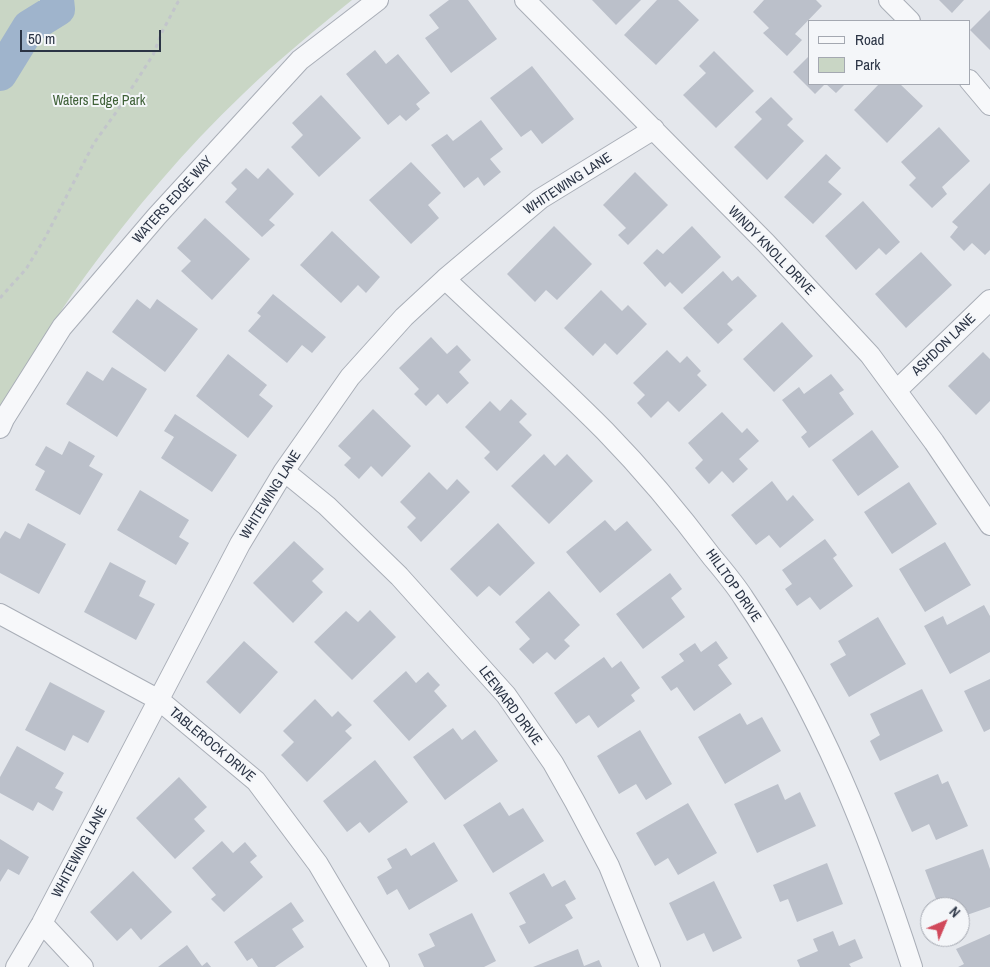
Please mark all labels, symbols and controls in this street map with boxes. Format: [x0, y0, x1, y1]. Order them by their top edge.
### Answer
scale bar [22, 20, 164, 52]
legend [808, 20, 970, 85]
text: 50 m [28, 28, 55, 49]
text: Road [855, 29, 884, 50]
text: Park [855, 54, 880, 75]
park label: Waters Edge Park [53, 93, 145, 109]
street label: WHITEWING LANE [521, 149, 615, 219]
street label: WATERS EDGE WAY [129, 153, 217, 247]
street label: WINDY KNOLL DRIVE [724, 203, 818, 299]
street label: ASHDON LANE [909, 310, 979, 380]
street label: WHITEWING LANE [237, 448, 305, 542]
street label: HILLTOP DRIVE [702, 546, 764, 626]
street label: LEEWARD DRIVE [475, 663, 545, 749]
street label: TABLEROCK DRIVE [166, 704, 258, 786]
street label: WHITEWING LANE [49, 803, 111, 901]
north arrow [920, 897, 970, 947]
text: N [946, 903, 964, 921]

